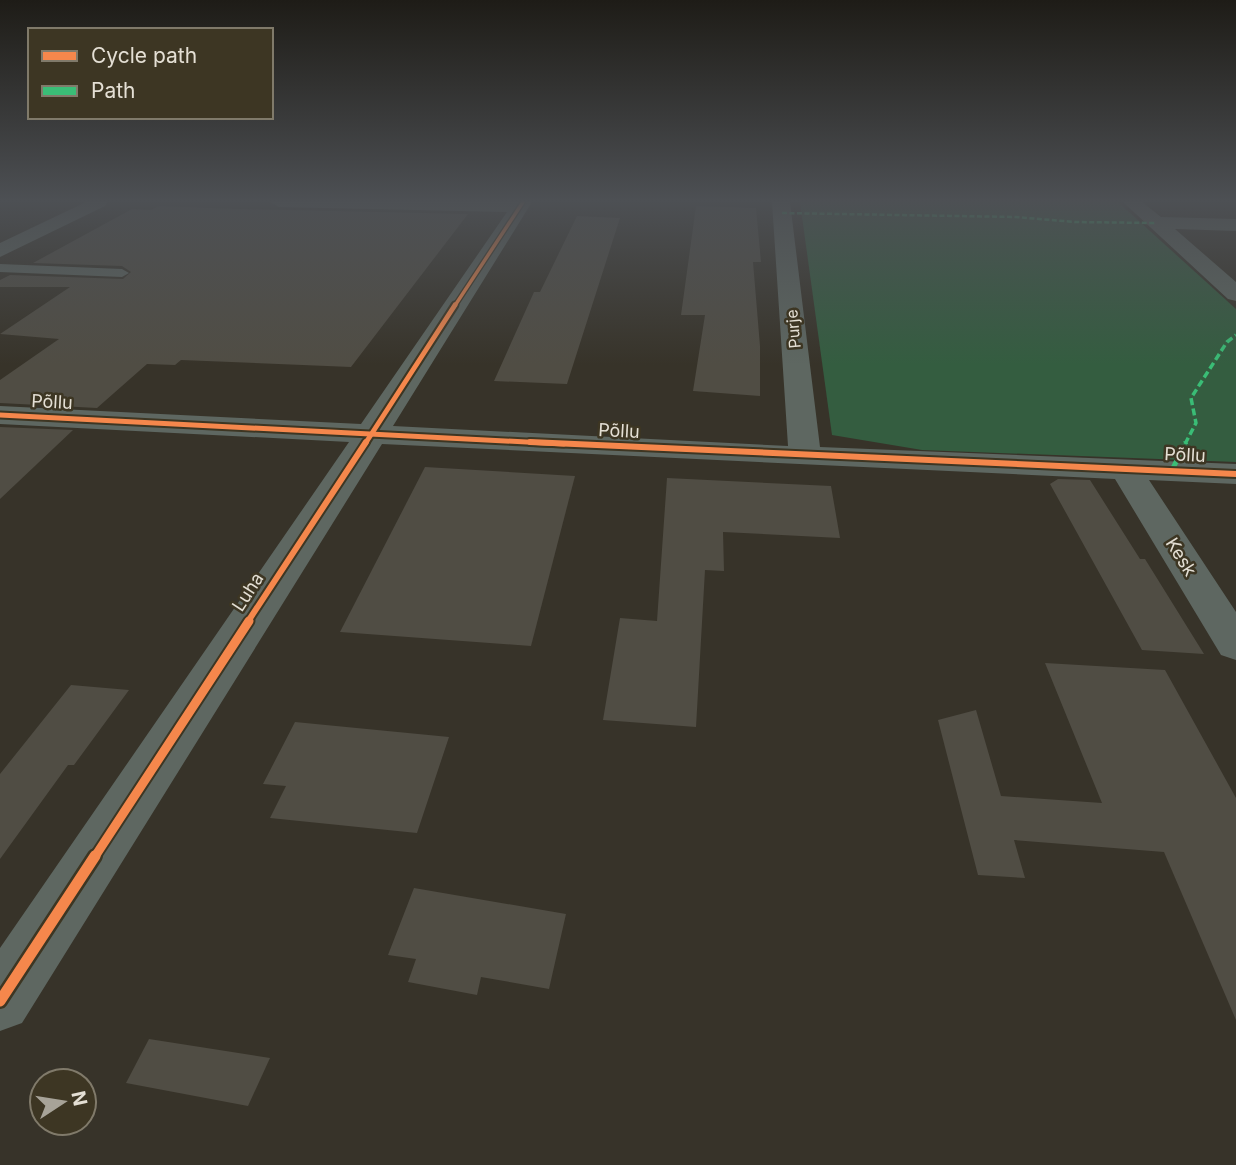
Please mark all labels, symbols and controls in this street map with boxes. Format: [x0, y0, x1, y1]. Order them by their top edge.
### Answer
legend [28, 28, 273, 119]
text: Cycle path [91, 43, 197, 68]
text: Path [91, 78, 136, 103]
street label: Purje [781, 309, 805, 349]
street label: Põllu [31, 390, 73, 413]
street label: Põllu [598, 419, 640, 442]
street label: Põllu [1164, 443, 1206, 466]
street label: Kesk [1162, 534, 1201, 580]
street label: Luha [227, 569, 268, 615]
north arrow [28, 1067, 98, 1137]
text: N [66, 1089, 92, 1108]

